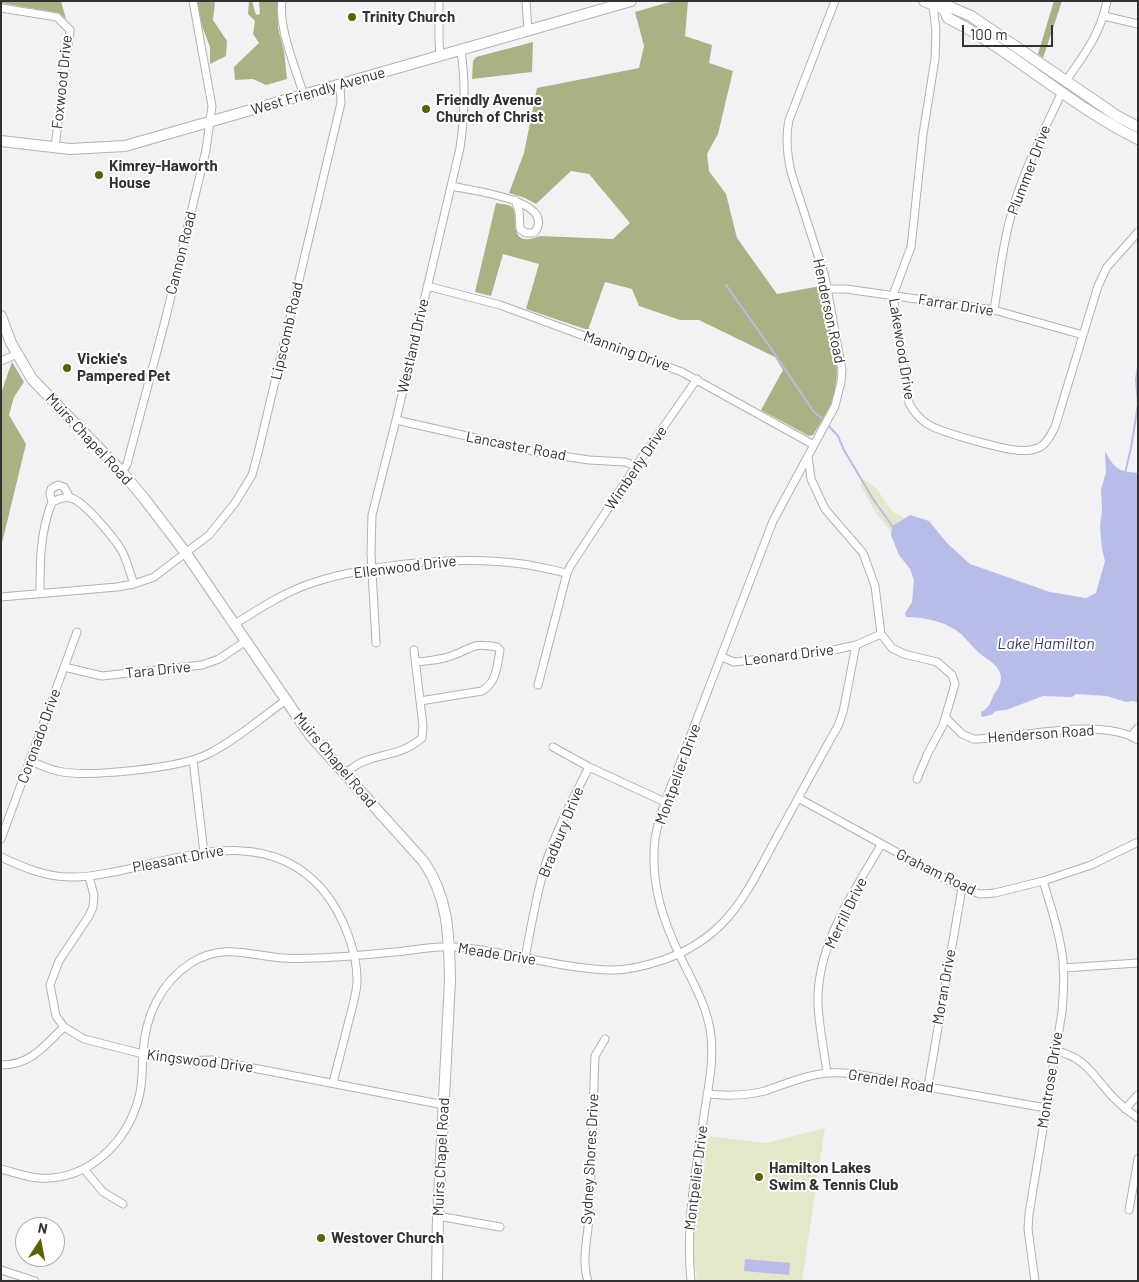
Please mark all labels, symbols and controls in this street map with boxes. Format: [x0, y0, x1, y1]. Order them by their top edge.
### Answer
place label: Trinity Church [362, 8, 455, 26]
marker: Trinity Church [346, 11, 358, 23]
scale bar [964, 15, 1055, 47]
text: 100 m [970, 25, 1008, 43]
street label: Foxwood Drive [48, 34, 76, 130]
street label: West Friendly Avenue [249, 63, 387, 119]
place label: Friendly Avenue Church of Christ [436, 91, 543, 126]
marker: Friendly Avenue Church of Christ [420, 103, 432, 115]
street label: Plummer Drive [1004, 122, 1054, 218]
place label: Kimrey-Haworth House [109, 157, 218, 192]
marker: Kimrey-Haworth House [93, 169, 105, 181]
street label: Cannon Road [162, 210, 200, 296]
street label: Henderson Road [809, 257, 849, 365]
street label: Lipscomb Road [267, 280, 307, 382]
street label: Farrar Drive [917, 290, 995, 320]
street label: Westland Drive [393, 297, 433, 395]
street label: Lakewood Drive [885, 297, 919, 401]
street label: Manning Drive [581, 327, 673, 375]
place label: Vickie's Pampered Pet [77, 350, 170, 385]
marker: Vickie's Pampered Pet [61, 362, 73, 374]
street label: Muirs Chapel Road [42, 389, 136, 489]
street label: Wimberly Drive [601, 422, 671, 514]
street label: Lancaster Road [464, 427, 568, 465]
street label: Ellenwood Drive [353, 552, 457, 582]
water label: Lake Hamilton [997, 634, 1095, 654]
street label: Leonard Drive [743, 641, 835, 669]
street label: Tara Drive [124, 658, 192, 682]
street label: Coronado Drive [14, 686, 64, 786]
street label: Muirs Chapel Road [290, 709, 380, 811]
street label: Montpelier Drive [651, 721, 705, 827]
street label: Henderson Road [987, 721, 1095, 747]
street label: Bradbury Drive [535, 784, 587, 880]
street label: Pleasant Drive [131, 841, 225, 877]
street label: Graham Road [893, 845, 979, 899]
street label: Merrill Drive [821, 875, 871, 951]
street label: Meade Drive [457, 939, 537, 969]
street label: Moran Drive [928, 948, 960, 1026]
street label: Montrose Drive [1033, 1030, 1067, 1130]
street label: Kingswood Drive [146, 1046, 254, 1076]
street label: Grendel Road [847, 1065, 935, 1097]
street label: Sydney Shores Drive [578, 1093, 602, 1225]
street label: Muirs Chapel Road [429, 1097, 453, 1217]
street label: Montpelier Drive [681, 1124, 711, 1232]
place label: Hamilton Lakes Swim & Tennis Club [769, 1159, 899, 1194]
marker: Hamilton Lakes Swim & Tennis Club [753, 1171, 765, 1183]
north arrow [15, 1217, 65, 1267]
text: N [37, 1219, 49, 1237]
place label: Westover Church [331, 1229, 444, 1247]
marker: Westover Church [315, 1232, 327, 1244]

